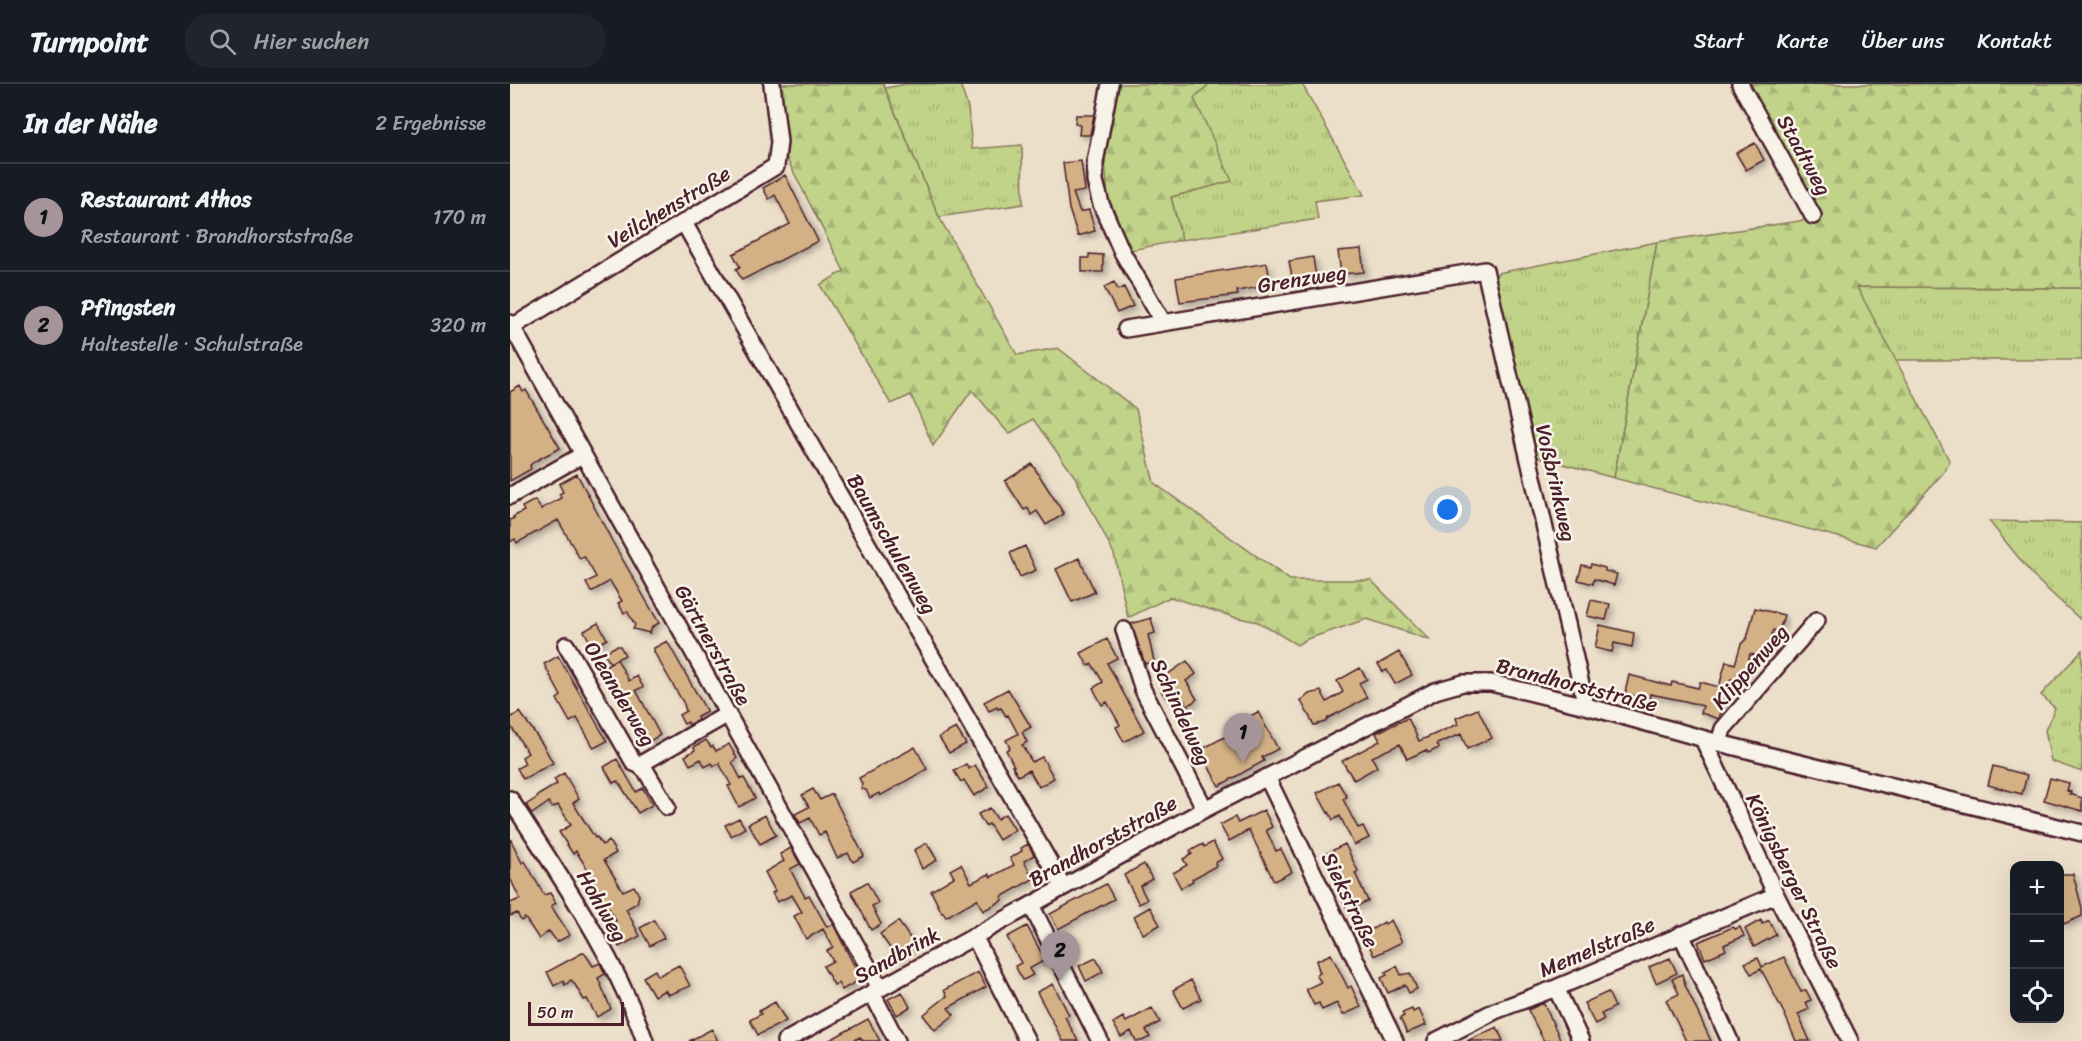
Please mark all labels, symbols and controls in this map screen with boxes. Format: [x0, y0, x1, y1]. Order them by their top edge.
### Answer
search box [185, 14, 605, 68]
text: Turnpoint [30, 17, 149, 66]
text: Hier suchen [254, 22, 369, 61]
text: Start [1694, 22, 1744, 60]
text: Karte [1777, 22, 1829, 60]
text: Über uns [1862, 22, 1944, 60]
text: Kontakt [1977, 22, 2052, 60]
icon: search [206, 25, 239, 58]
text: In der Nähe [24, 100, 158, 146]
text: 2 Ergebnisse [376, 106, 486, 141]
street label: Stadtweg [1766, 107, 1842, 203]
street label: Veilchenstraße [600, 155, 738, 259]
text: Restaurant Athos [81, 180, 252, 219]
text: 1 [39, 200, 48, 235]
text: 170 m [433, 200, 486, 235]
text: Restaurant · Brandhorststraße [81, 219, 353, 254]
street label: Grenzweg [1255, 253, 1350, 305]
text: Pfingsten [81, 288, 175, 327]
text: 2 [38, 308, 49, 343]
text: 320 m [430, 308, 486, 343]
text: Haltestelle · Schulstraße [81, 327, 303, 362]
street label: Voßbrinkweg [1524, 420, 1588, 546]
street label: Baumschulenweg [836, 466, 948, 622]
your location [1433, 495, 1462, 524]
street label: Gärtnerstraße [664, 577, 762, 713]
street label: Klippenweg [1702, 615, 1798, 719]
street label: Oleanderweg [573, 634, 667, 754]
street label: Brandhorststraße [1492, 647, 1662, 723]
street label: Schindelweg [1139, 652, 1223, 772]
pin: 1 [1224, 714, 1262, 763]
street label: Brandhorststraße [1021, 784, 1185, 898]
street label: Königsberger Straße [1735, 786, 1853, 976]
street label: Siekstraße [1310, 845, 1390, 955]
map controls [2010, 861, 2064, 1023]
button: + [2010, 861, 2064, 915]
street label: Hohlweg [566, 863, 638, 950]
street label: Memelstraße [1533, 905, 1661, 989]
button: − [2010, 915, 2064, 969]
street label: Sandbrink [847, 916, 947, 994]
pin: 2 [1040, 932, 1080, 981]
button: locate [2010, 969, 2064, 1023]
text: 50 m [537, 998, 573, 1027]
scale bar [528, 999, 624, 1026]

